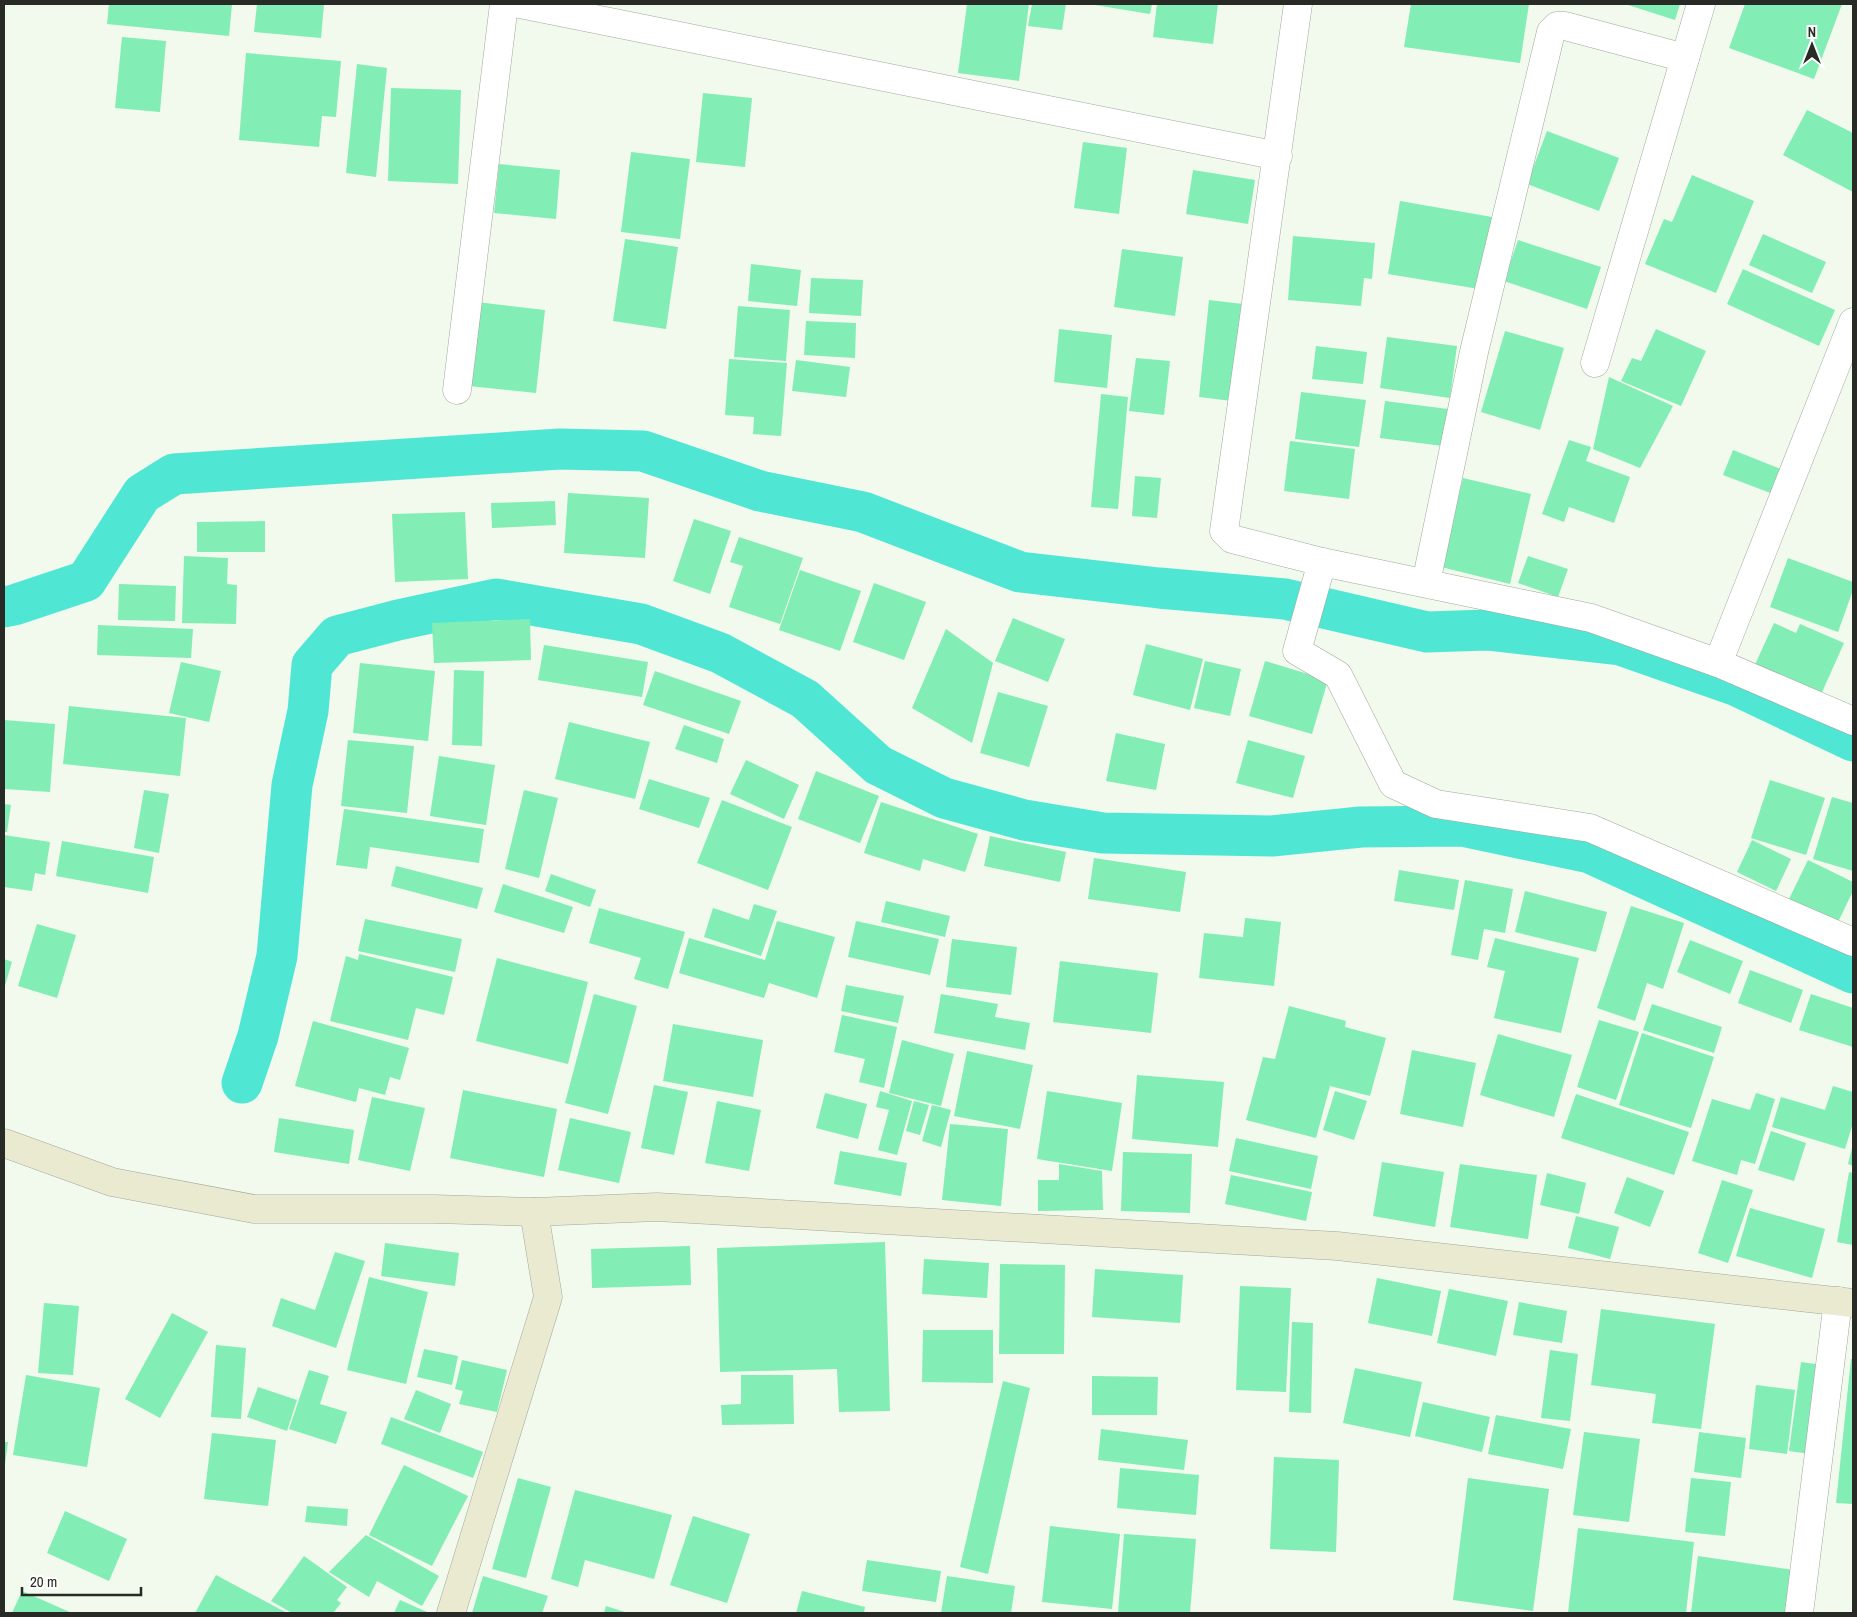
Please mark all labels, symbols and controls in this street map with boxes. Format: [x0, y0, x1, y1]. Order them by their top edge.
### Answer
north arrow [1787, 20, 1837, 70]
text: N [1808, 23, 1816, 41]
scale bar [22, 1564, 141, 1596]
text: 20 m [30, 1571, 57, 1592]

